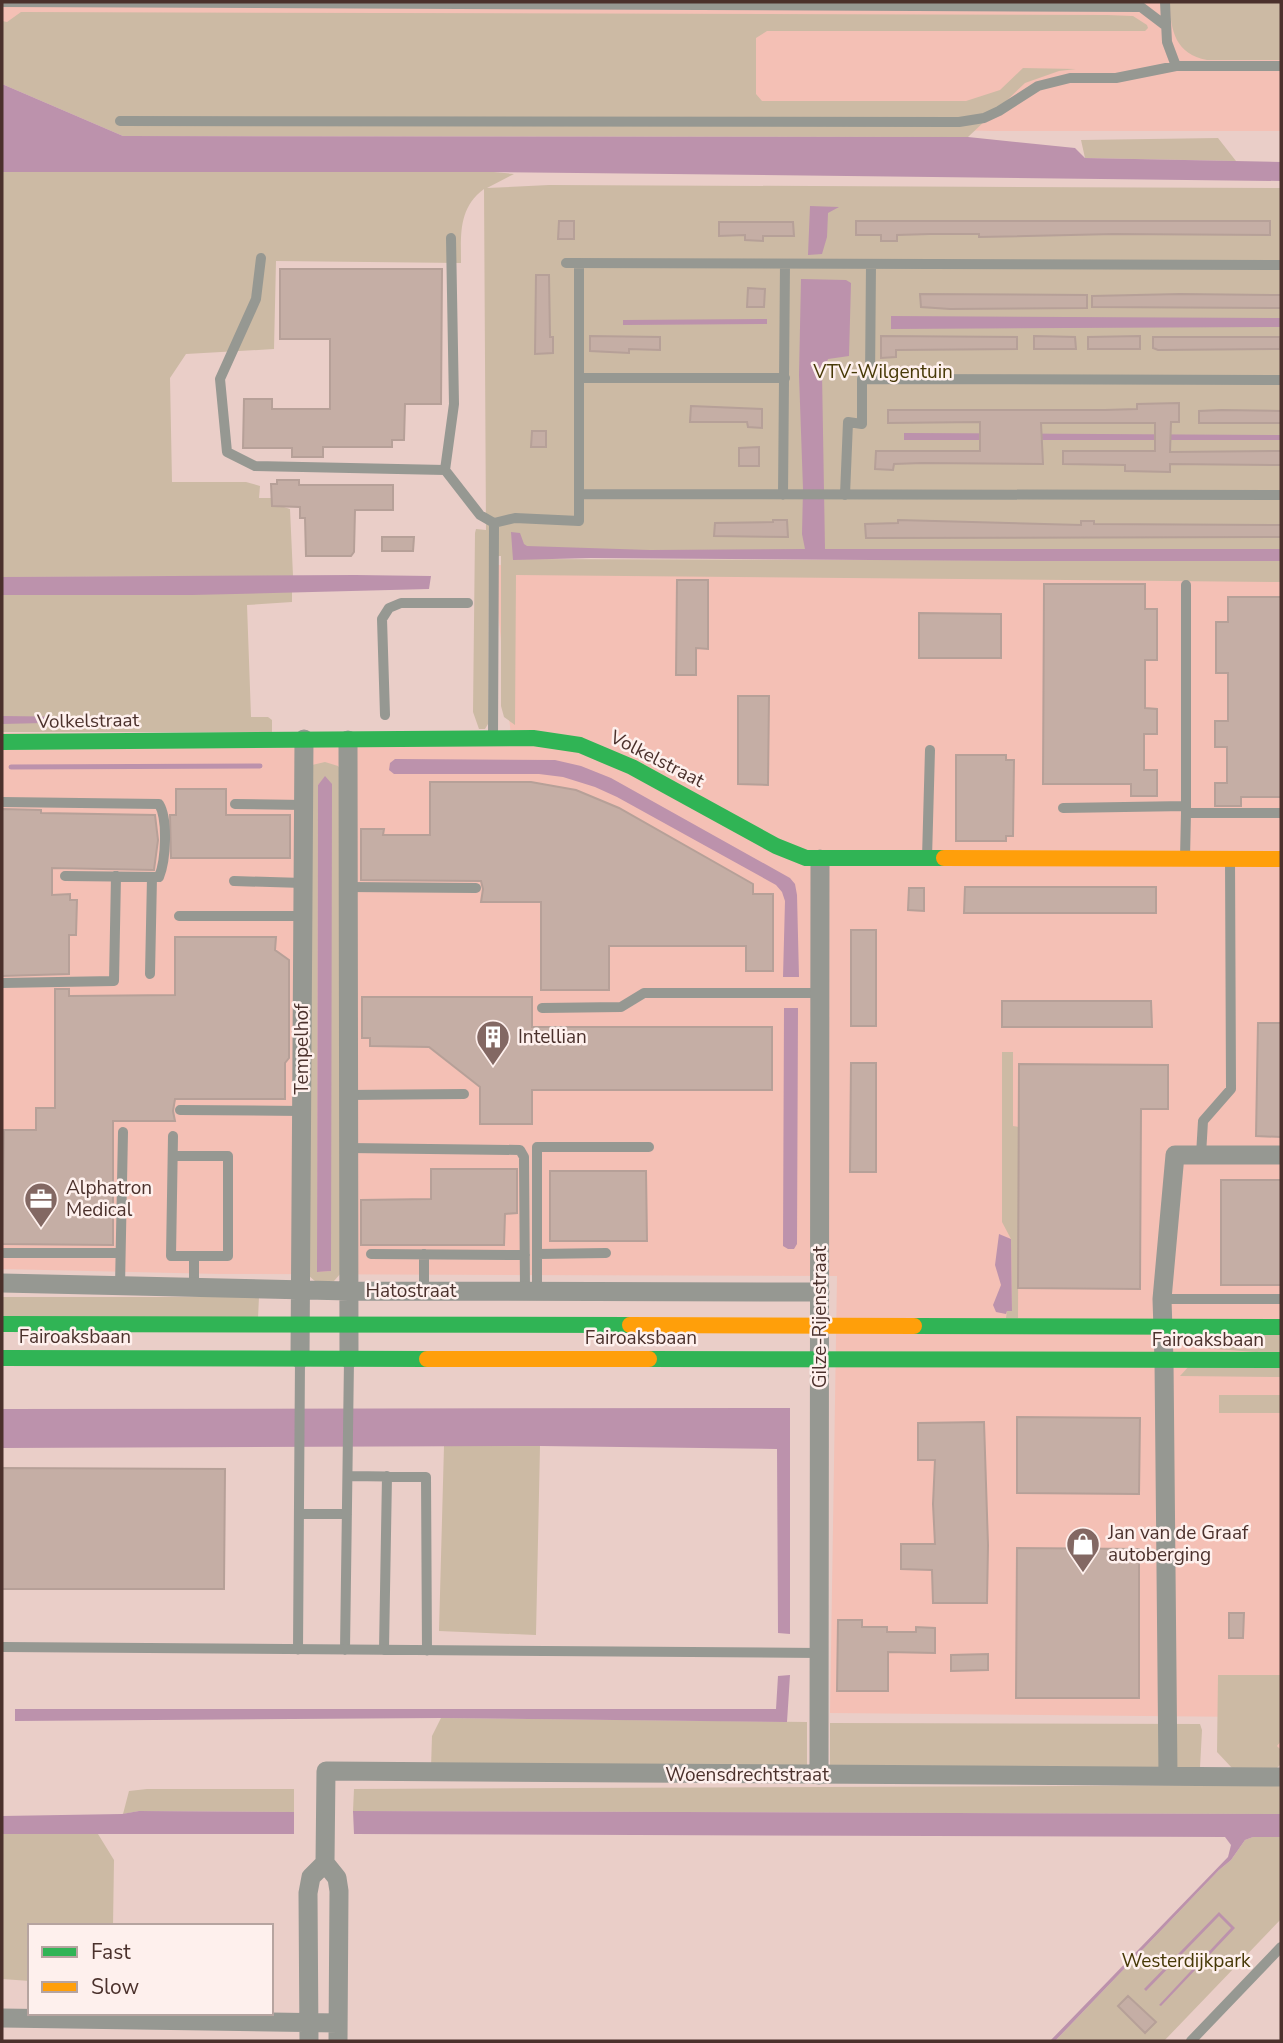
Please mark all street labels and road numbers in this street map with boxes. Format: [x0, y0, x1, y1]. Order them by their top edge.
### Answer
street label: Volkelstraat [36, 707, 140, 735]
street label: Volkelstraat [605, 724, 709, 794]
street label: Tempelhof [289, 1003, 315, 1094]
street label: Gilze-Rijenstraat [807, 1245, 833, 1388]
street label: Hatostraat [366, 1278, 457, 1304]
street label: Fairoaksbaan [19, 1324, 131, 1350]
street label: Fairoaksbaan [585, 1325, 697, 1351]
street label: Fairoaksbaan [1152, 1327, 1264, 1353]
street label: Woensdrechtstraat [665, 1762, 829, 1788]

